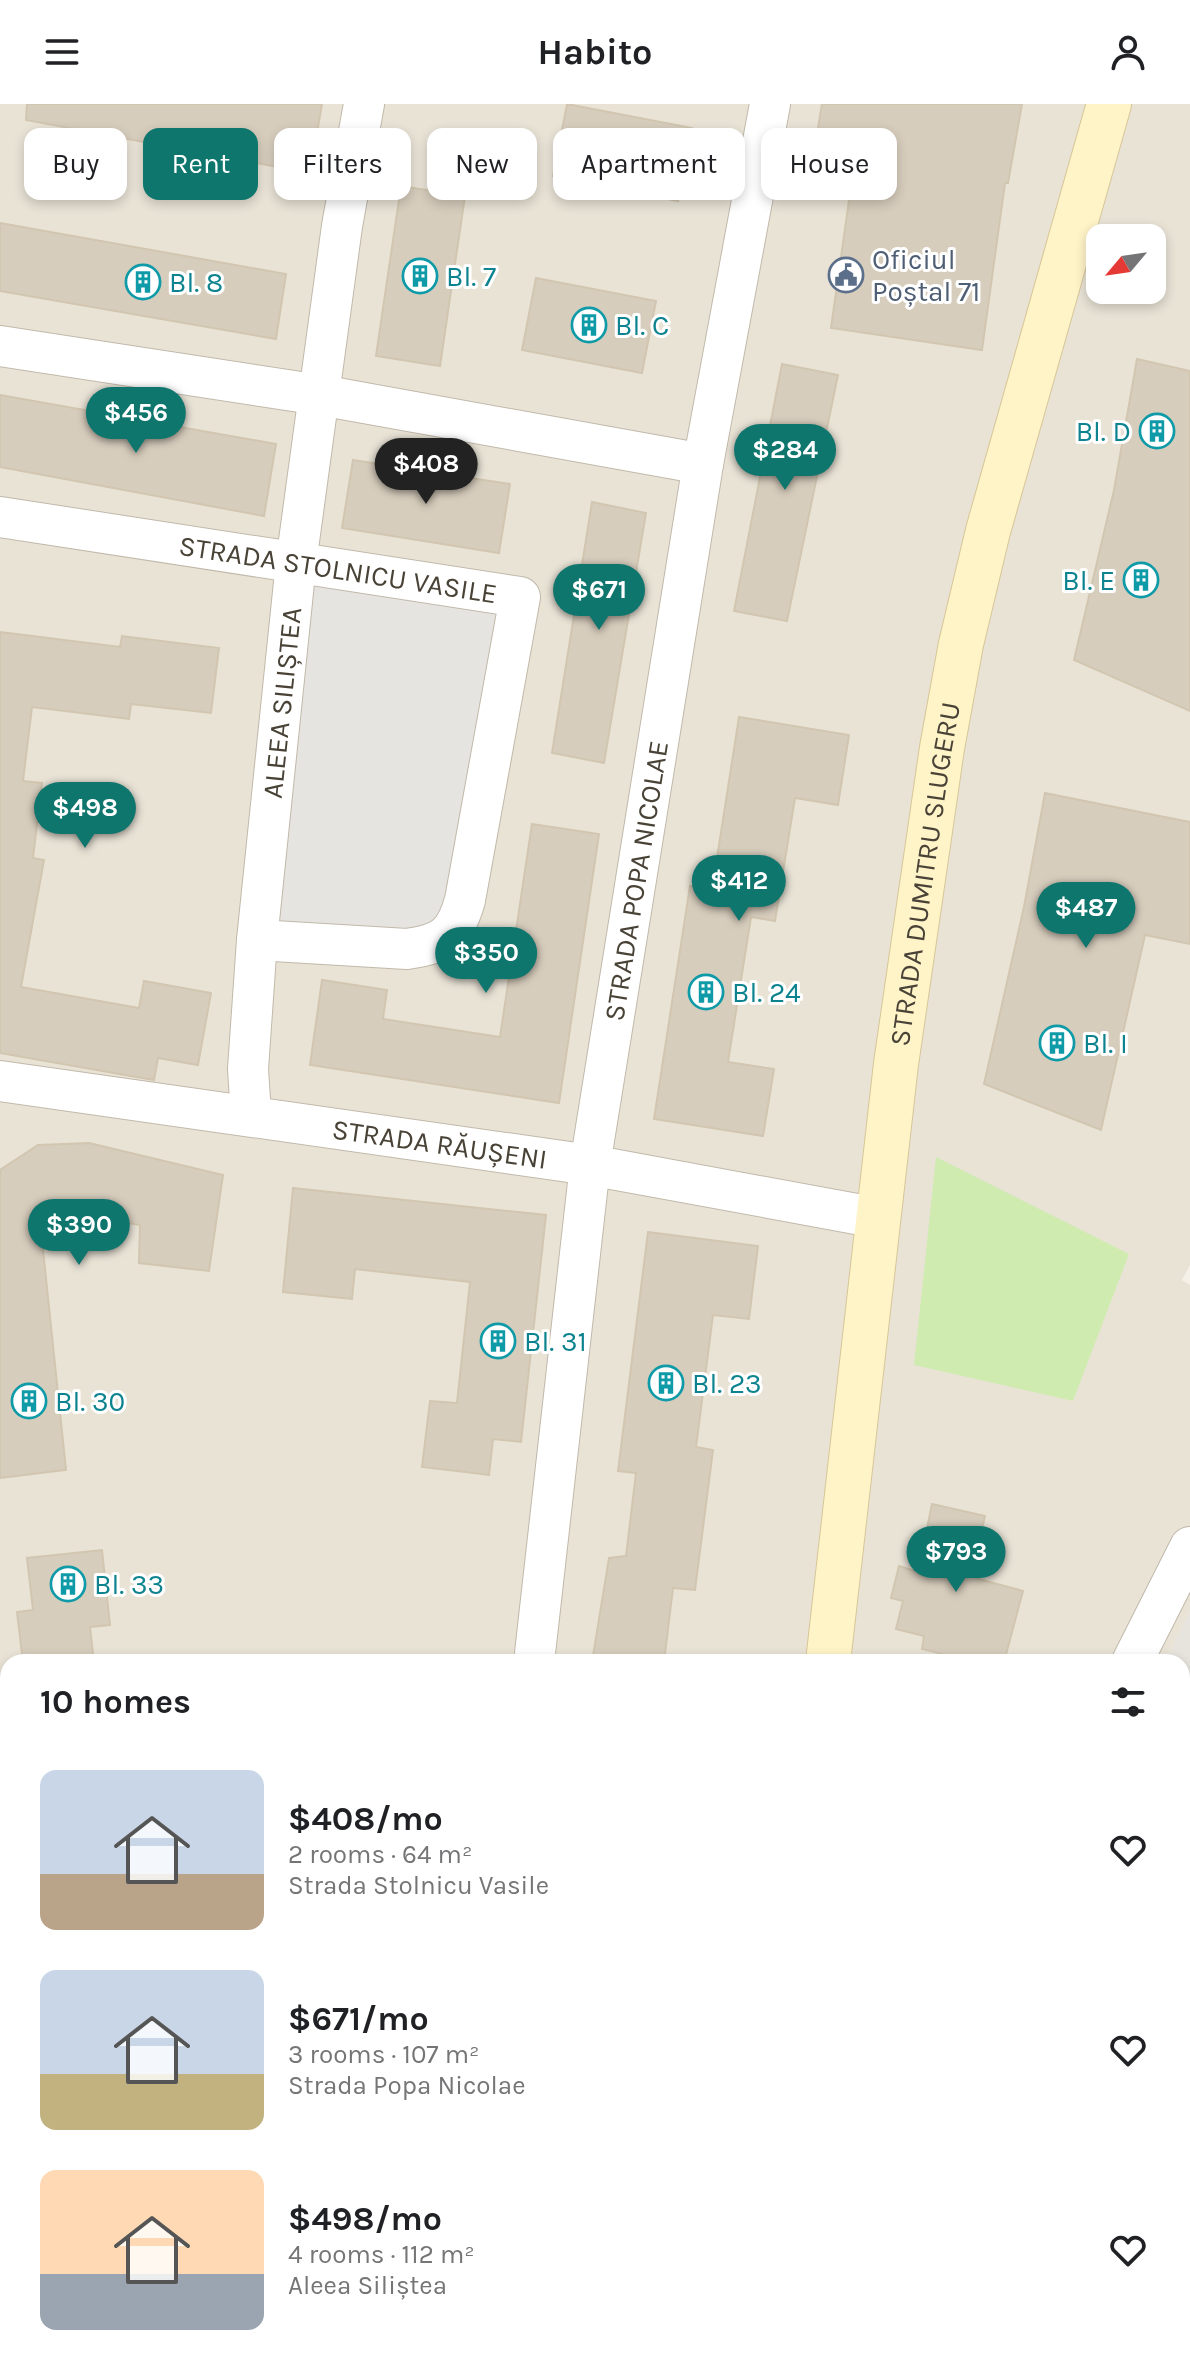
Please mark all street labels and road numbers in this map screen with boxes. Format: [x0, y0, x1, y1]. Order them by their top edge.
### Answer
street label: STRADA STOLNICU VASILE [177, 529, 499, 610]
street label: ALEEA SILIȘTEA [256, 606, 308, 800]
street label: STRADA DUMITRU SLUGERU [883, 699, 967, 1048]
street label: STRADA POPA NICOLAE [597, 738, 675, 1023]
street label: STRADA RĂUȘENI [330, 1112, 549, 1176]

